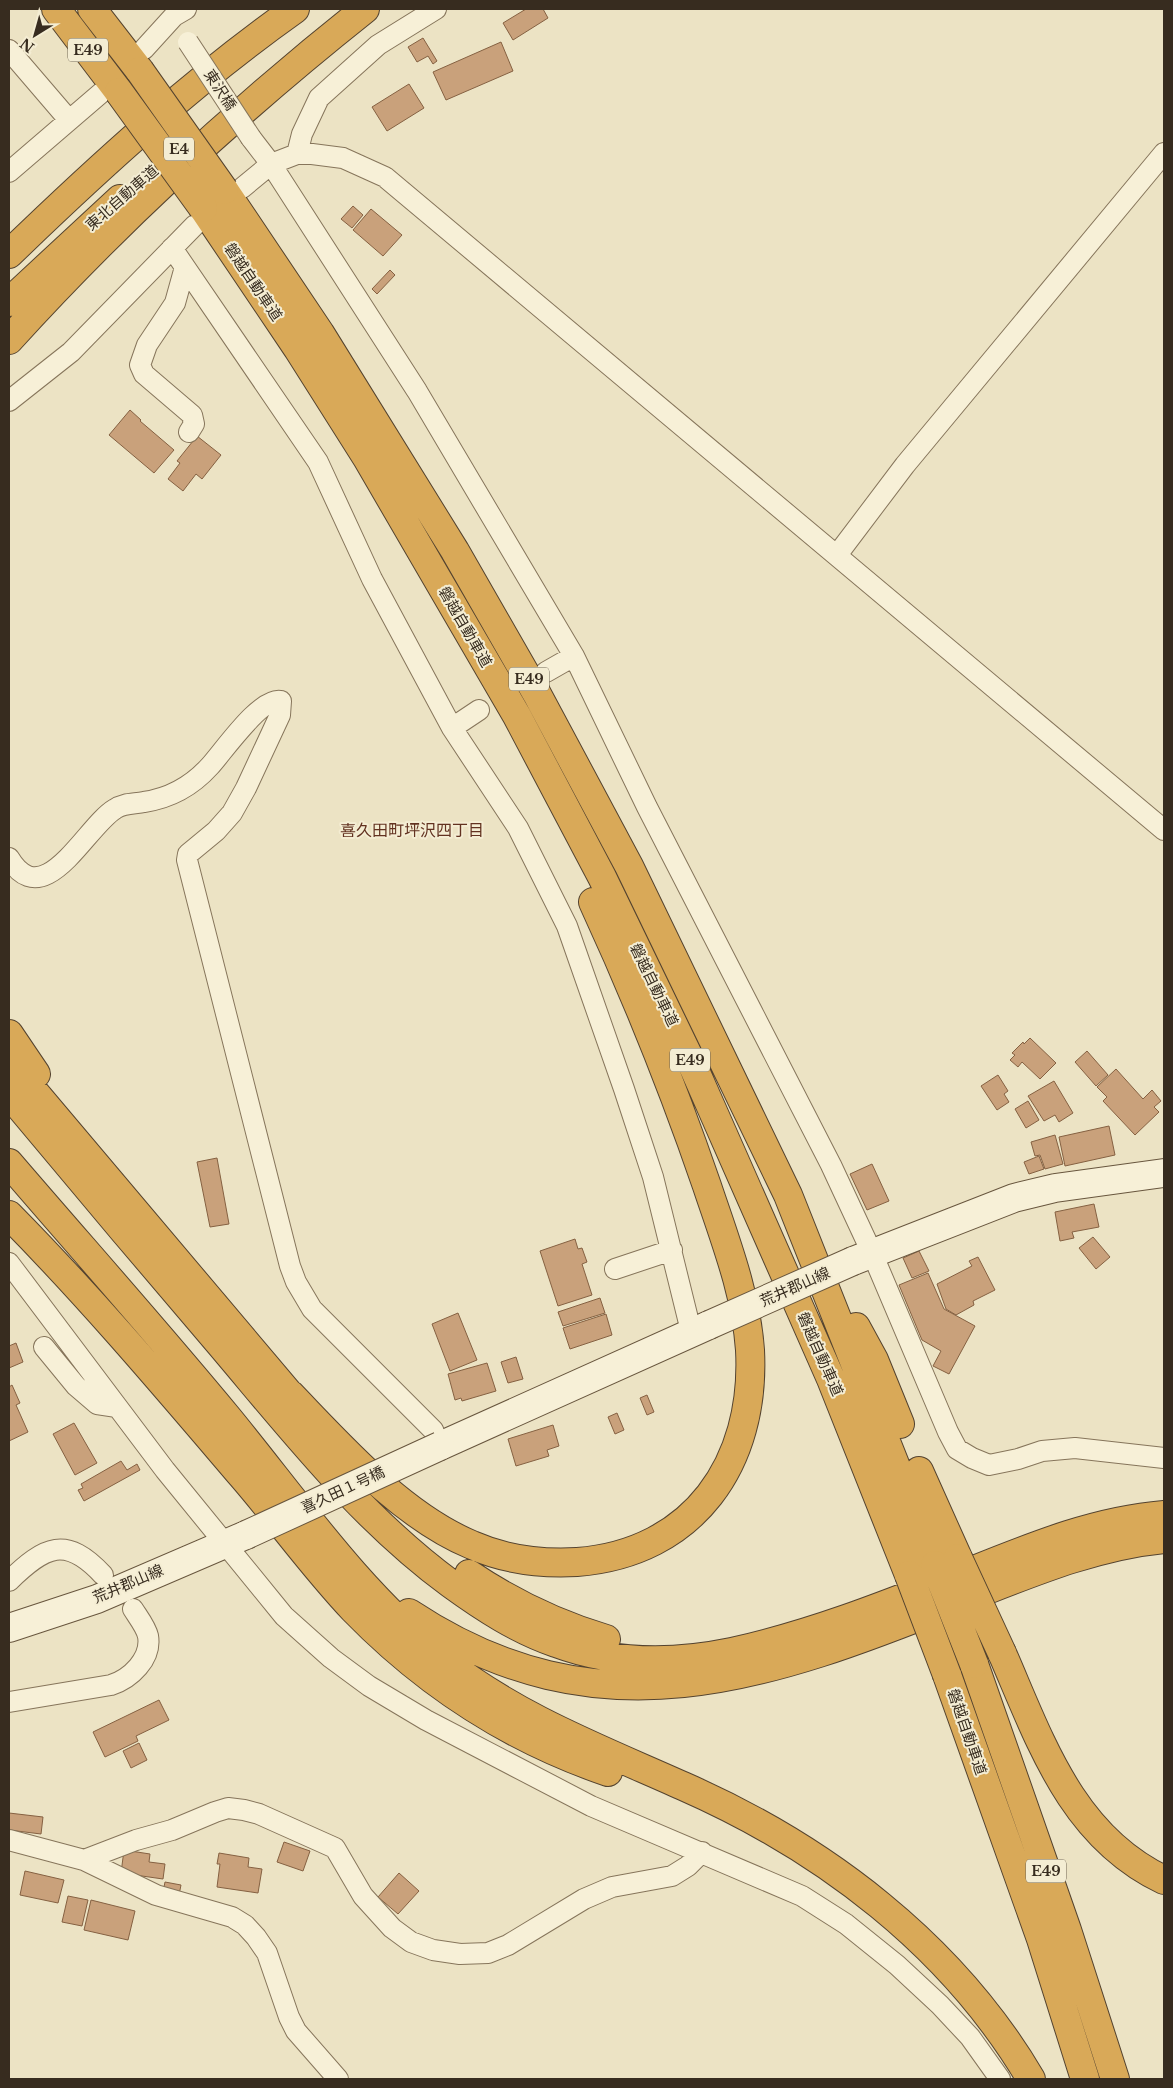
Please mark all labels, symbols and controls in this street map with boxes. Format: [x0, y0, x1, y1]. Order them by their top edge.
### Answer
north arrow [10, 10, 60, 60]
text: N [17, 34, 38, 57]
road number: E49 [68, 38, 108, 62]
street label: 東沢橋 [200, 66, 241, 114]
road number: E4 [164, 138, 194, 160]
street label: 東北自動車道 [81, 161, 162, 234]
street label: 磐越自動車道 [220, 239, 286, 324]
street label: 磐越自動車道 [435, 583, 496, 670]
road number: E49 [509, 668, 549, 691]
district label: 喜久田町坪沢四丁目 [340, 820, 484, 840]
street label: 磐越自動車道 [626, 940, 683, 1029]
road number: E49 [670, 1048, 710, 1072]
street label: 荒井郡山線 [757, 1263, 833, 1310]
street label: 磐越自動車道 [793, 1309, 847, 1399]
street label: 喜久田１号橋 [298, 1462, 388, 1517]
street label: 荒井郡山線 [90, 1560, 166, 1607]
street label: 磐越自動車道 [944, 1686, 991, 1777]
road number: E49 [1026, 1860, 1066, 1882]

